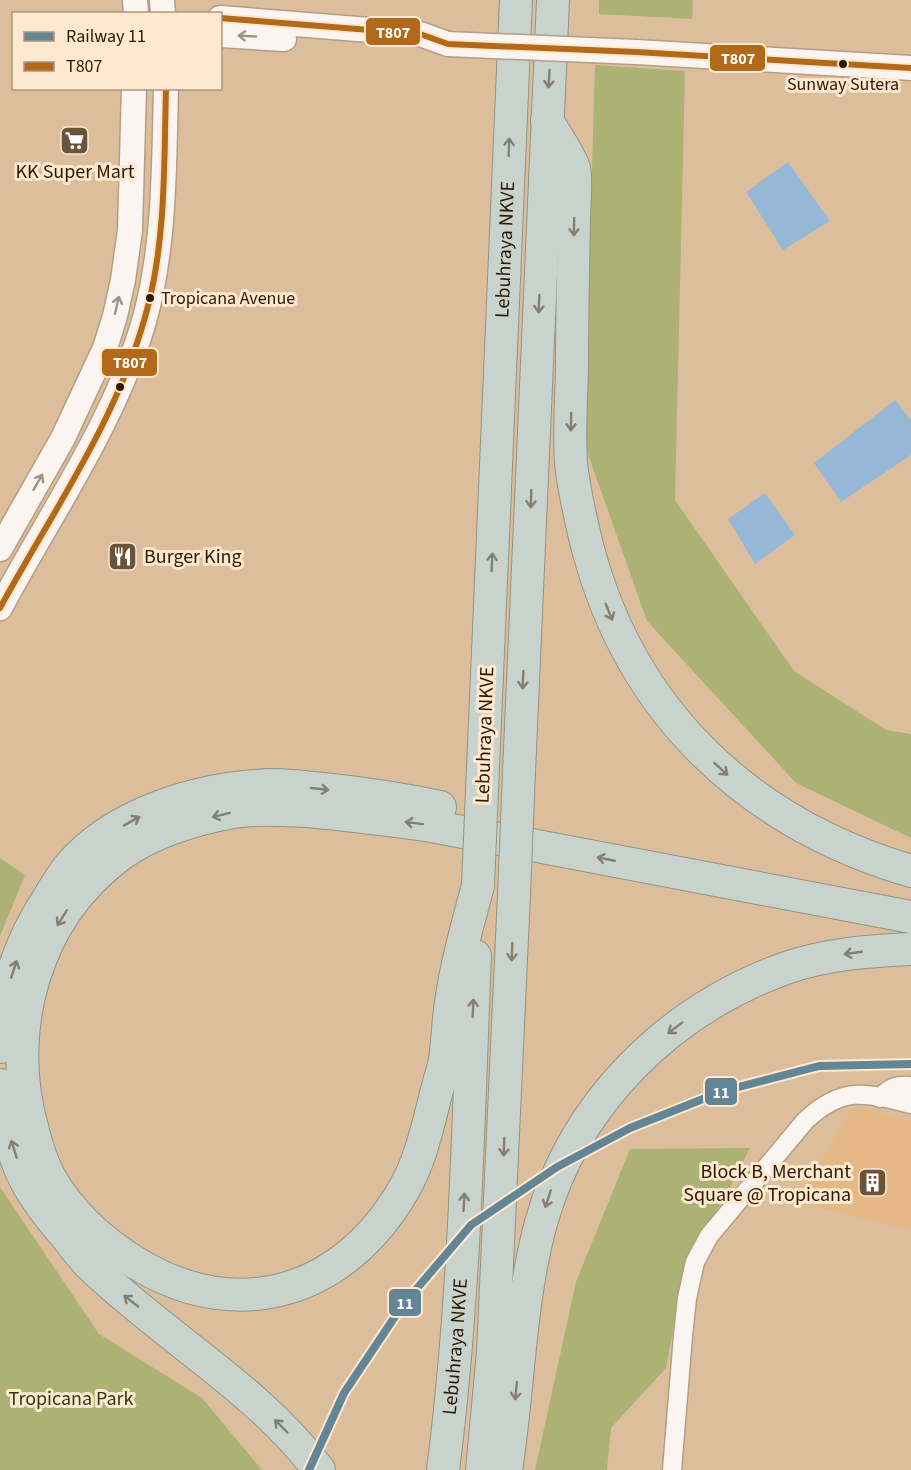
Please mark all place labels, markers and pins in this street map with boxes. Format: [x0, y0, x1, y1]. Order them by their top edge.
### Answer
marker: Sunway Sutera [837, 58, 849, 70]
place label: Sunway Sutera [787, 72, 899, 97]
supermarket icon: KK Super Mart [59, 125, 91, 157]
place label: KK Super Mart [16, 158, 135, 186]
place label: Tropicana Avenue [161, 286, 295, 311]
marker: Tropicana Avenue [144, 292, 156, 304]
unlabelled marker [114, 381, 126, 393]
restaurant icon: Burger King [107, 541, 139, 573]
place label: Burger King [144, 543, 242, 571]
place label: Block B, Merchant Square @ Tropicana [683, 1158, 851, 1209]
building icon: Block B, Merchant Square @ Tropicana [856, 1167, 888, 1199]

